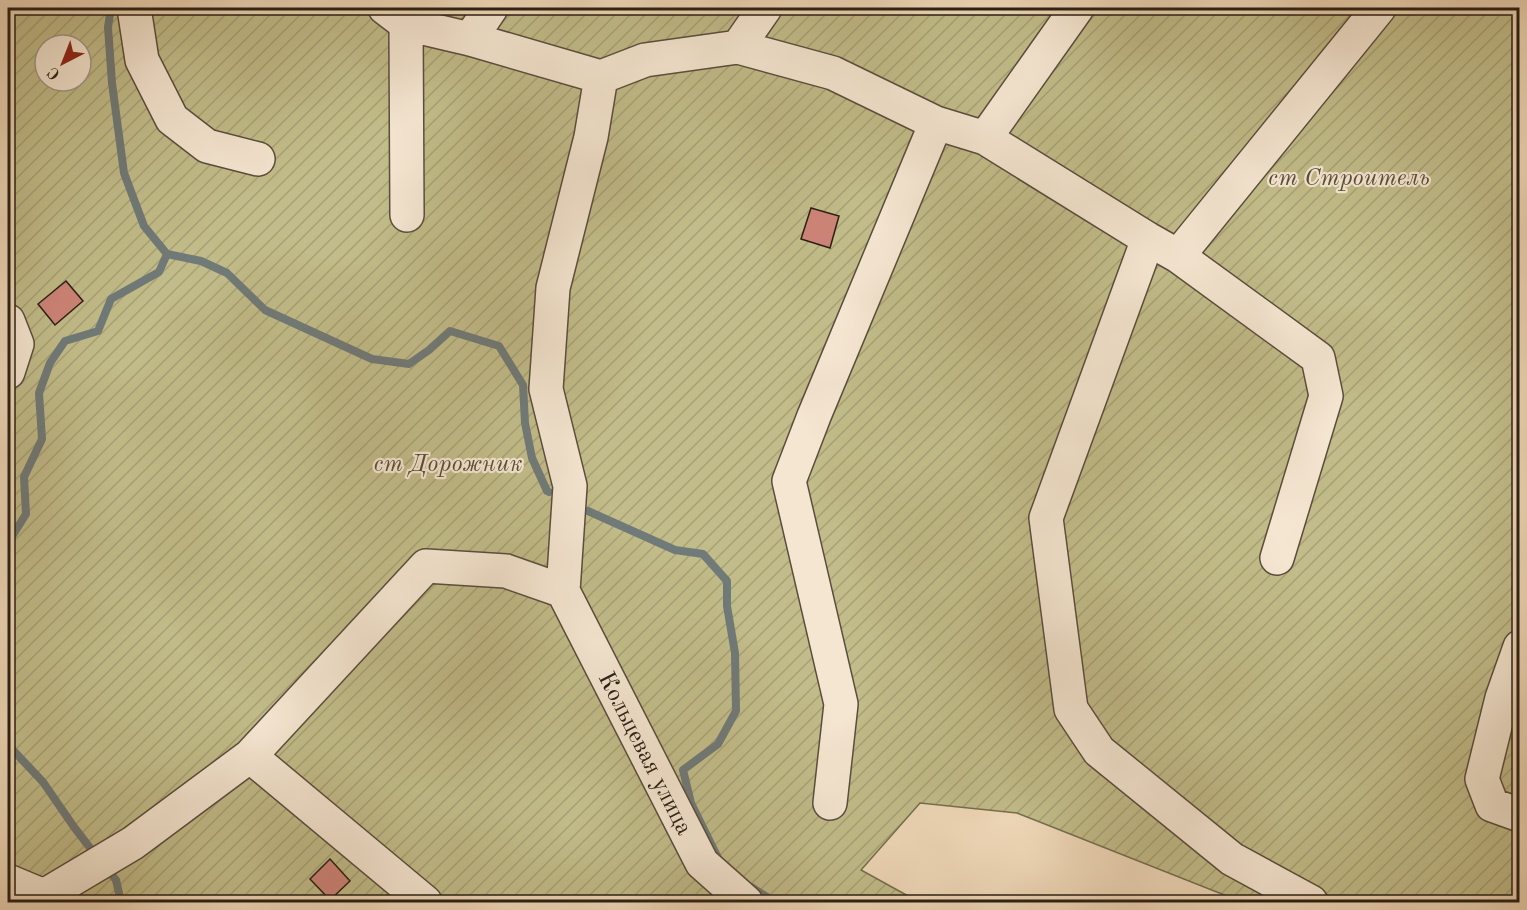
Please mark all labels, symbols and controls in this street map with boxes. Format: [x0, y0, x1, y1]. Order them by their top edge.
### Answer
north arrow [33, 33, 93, 93]
text: С [45, 63, 64, 82]
park label: ст Строитель [1268, 167, 1430, 191]
park label: ст Дорожник [373, 453, 523, 477]
street label: Кольцевая улица [593, 668, 696, 839]

